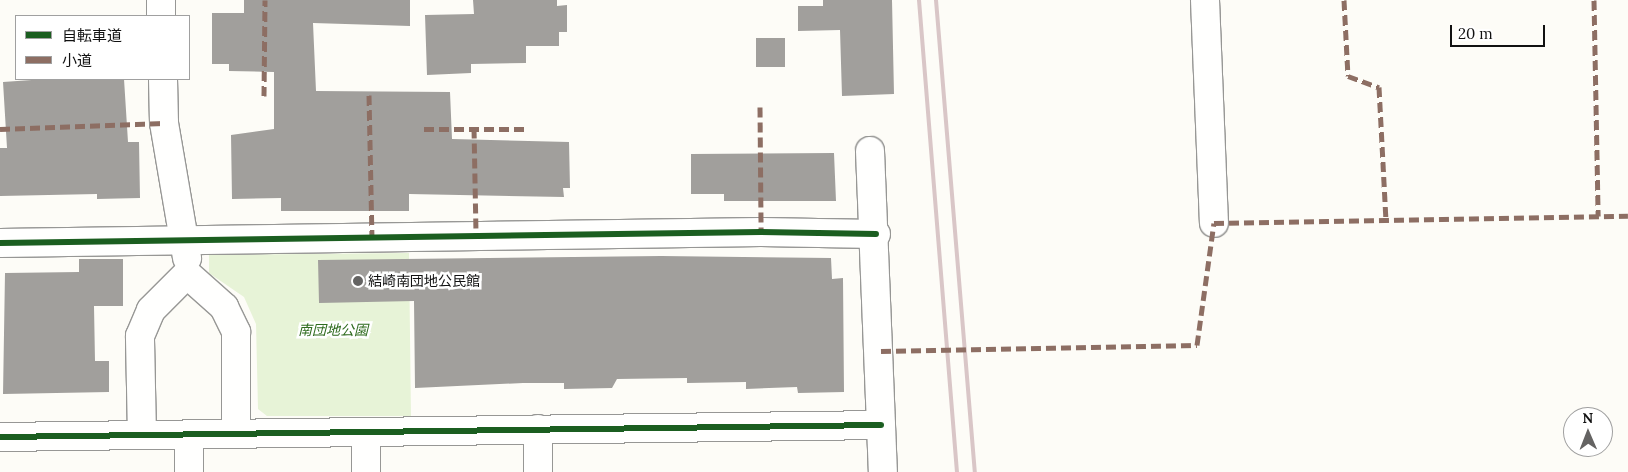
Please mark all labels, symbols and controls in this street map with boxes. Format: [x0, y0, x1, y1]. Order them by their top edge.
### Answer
legend [15, 15, 190, 80]
scale bar [1453, 15, 1548, 47]
text: 20 m [1458, 24, 1493, 43]
text: 自転車道 [62, 26, 122, 45]
text: 小道 [62, 51, 92, 70]
place label: 結崎南団地公民館 [368, 273, 480, 289]
marker: 結崎南団地公民館 [352, 275, 364, 287]
park label: 南団地公園 [298, 322, 368, 338]
north arrow [1563, 407, 1613, 457]
text: N [1582, 409, 1593, 427]

